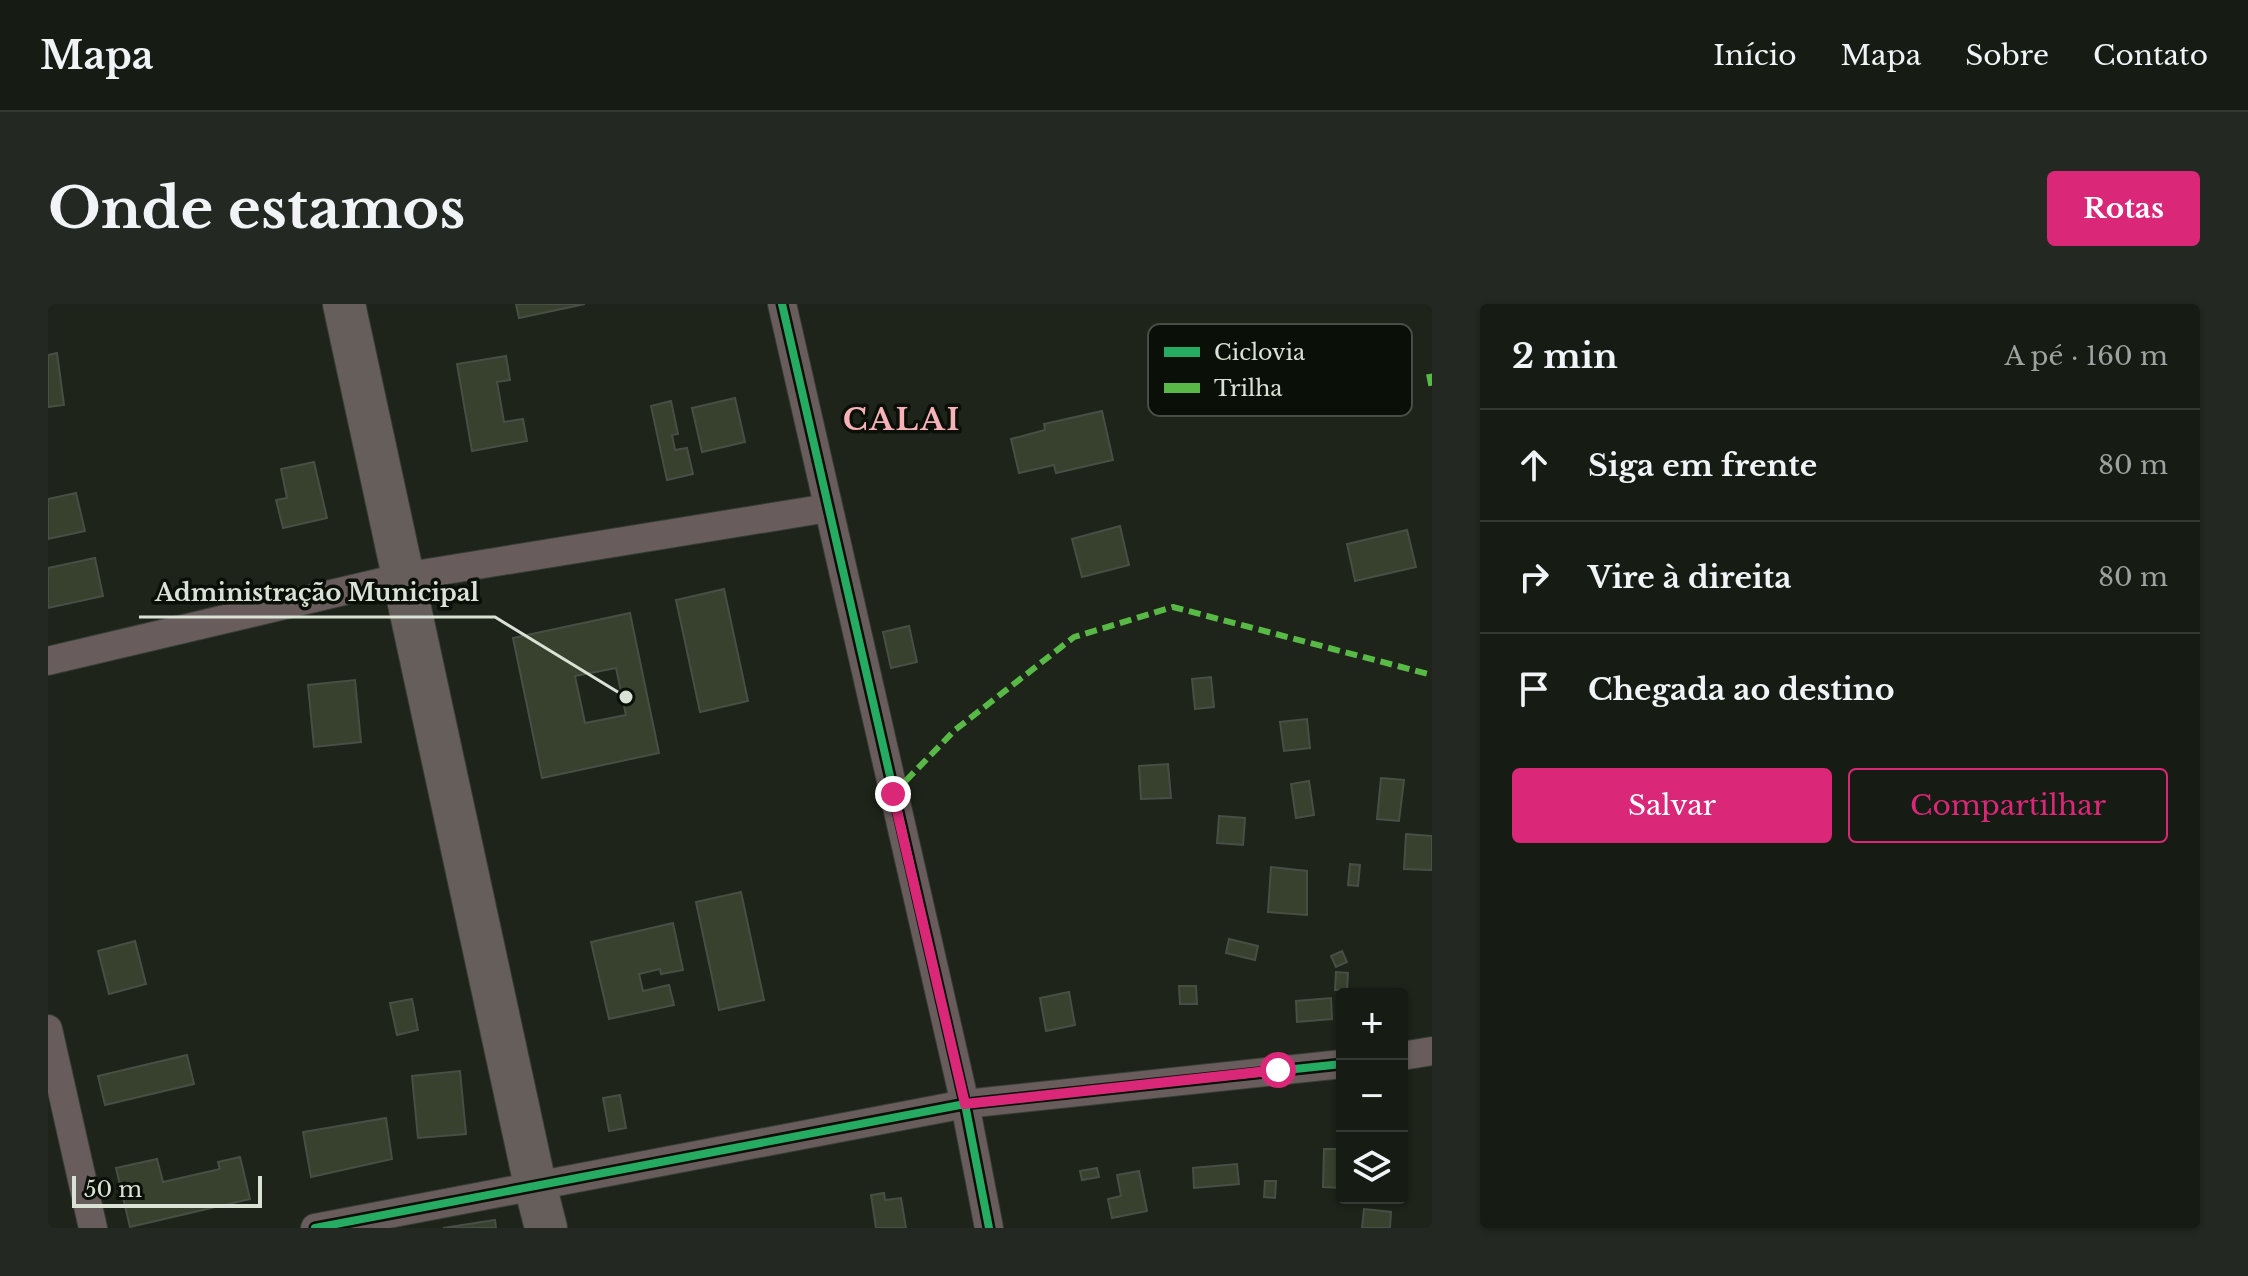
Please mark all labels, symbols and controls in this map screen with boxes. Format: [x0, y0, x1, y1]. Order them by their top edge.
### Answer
text: Mapa [40, 32, 154, 79]
text: Início [1713, 38, 1797, 73]
text: Mapa [1841, 38, 1921, 73]
text: Sobre [1965, 38, 2049, 73]
text: Contato [2093, 38, 2208, 73]
button: Rotas [2047, 171, 2200, 246]
text: Onde estamos [48, 174, 465, 243]
legend [1148, 324, 1412, 416]
text: 2 min [1512, 335, 1618, 377]
text: Ciclovia [1214, 339, 1306, 366]
text: A pé · 160 m [2004, 340, 2168, 372]
text: Trilha [1214, 375, 1283, 402]
district label: CALAI [843, 401, 961, 438]
icon: ahead [1512, 443, 1556, 487]
text: Siga em frente [1588, 447, 1817, 484]
text: 80 m [2098, 449, 2168, 481]
icon: right [1512, 555, 1556, 599]
text: Vire à direita [1588, 559, 1792, 596]
text: 80 m [2098, 561, 2168, 593]
callout: Administração Municipal [139, 569, 495, 617]
text: Administração Municipal [154, 578, 479, 607]
icon: arrive [1512, 667, 1556, 711]
text: Chegada ao destino [1588, 671, 1894, 708]
button: Salvar [1512, 768, 1832, 843]
button: Compartilhar [1848, 768, 2168, 843]
route end [875, 776, 911, 812]
map controls [1336, 988, 1408, 1204]
button: + [1336, 988, 1408, 1060]
route start [1260, 1052, 1296, 1088]
button: − [1336, 1060, 1408, 1132]
button: layers [1336, 1132, 1408, 1204]
scale bar [72, 1172, 262, 1208]
text: 50 m [84, 1176, 142, 1203]

